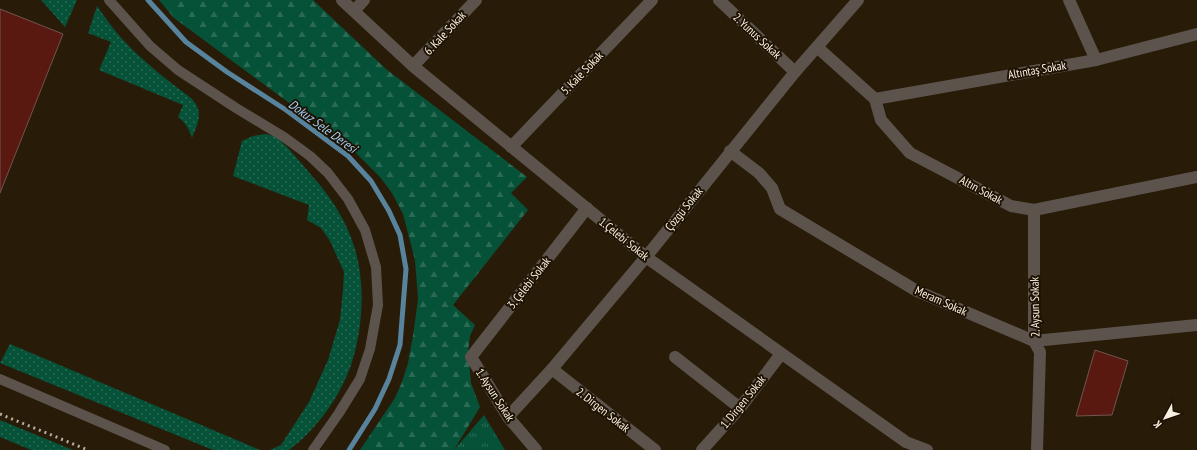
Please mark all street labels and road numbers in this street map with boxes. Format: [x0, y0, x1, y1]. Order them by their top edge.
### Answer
street label: 6. Kale Sokak [421, 7, 469, 58]
street label: 2. Yunus Sokak [730, 10, 785, 62]
street label: 5. Kale Sokak [557, 48, 606, 97]
street label: Altıntaş Sokak [1007, 57, 1067, 82]
street label: Altın Sokak [957, 172, 1006, 207]
street label: Çözgü Sokak [661, 184, 706, 234]
street label: 1.Çelebi Sokak [596, 214, 653, 264]
street label: 3. Çelebi Sokak [504, 253, 554, 312]
street label: 2. Aysun Sokak [1026, 276, 1043, 337]
street label: Meram Sokak [913, 282, 970, 319]
street label: 1. Aysun Sokak [473, 365, 518, 424]
street label: 1. Dirgen Sokak [717, 372, 769, 431]
street label: 2. Dirgen Sokak [574, 384, 633, 435]

